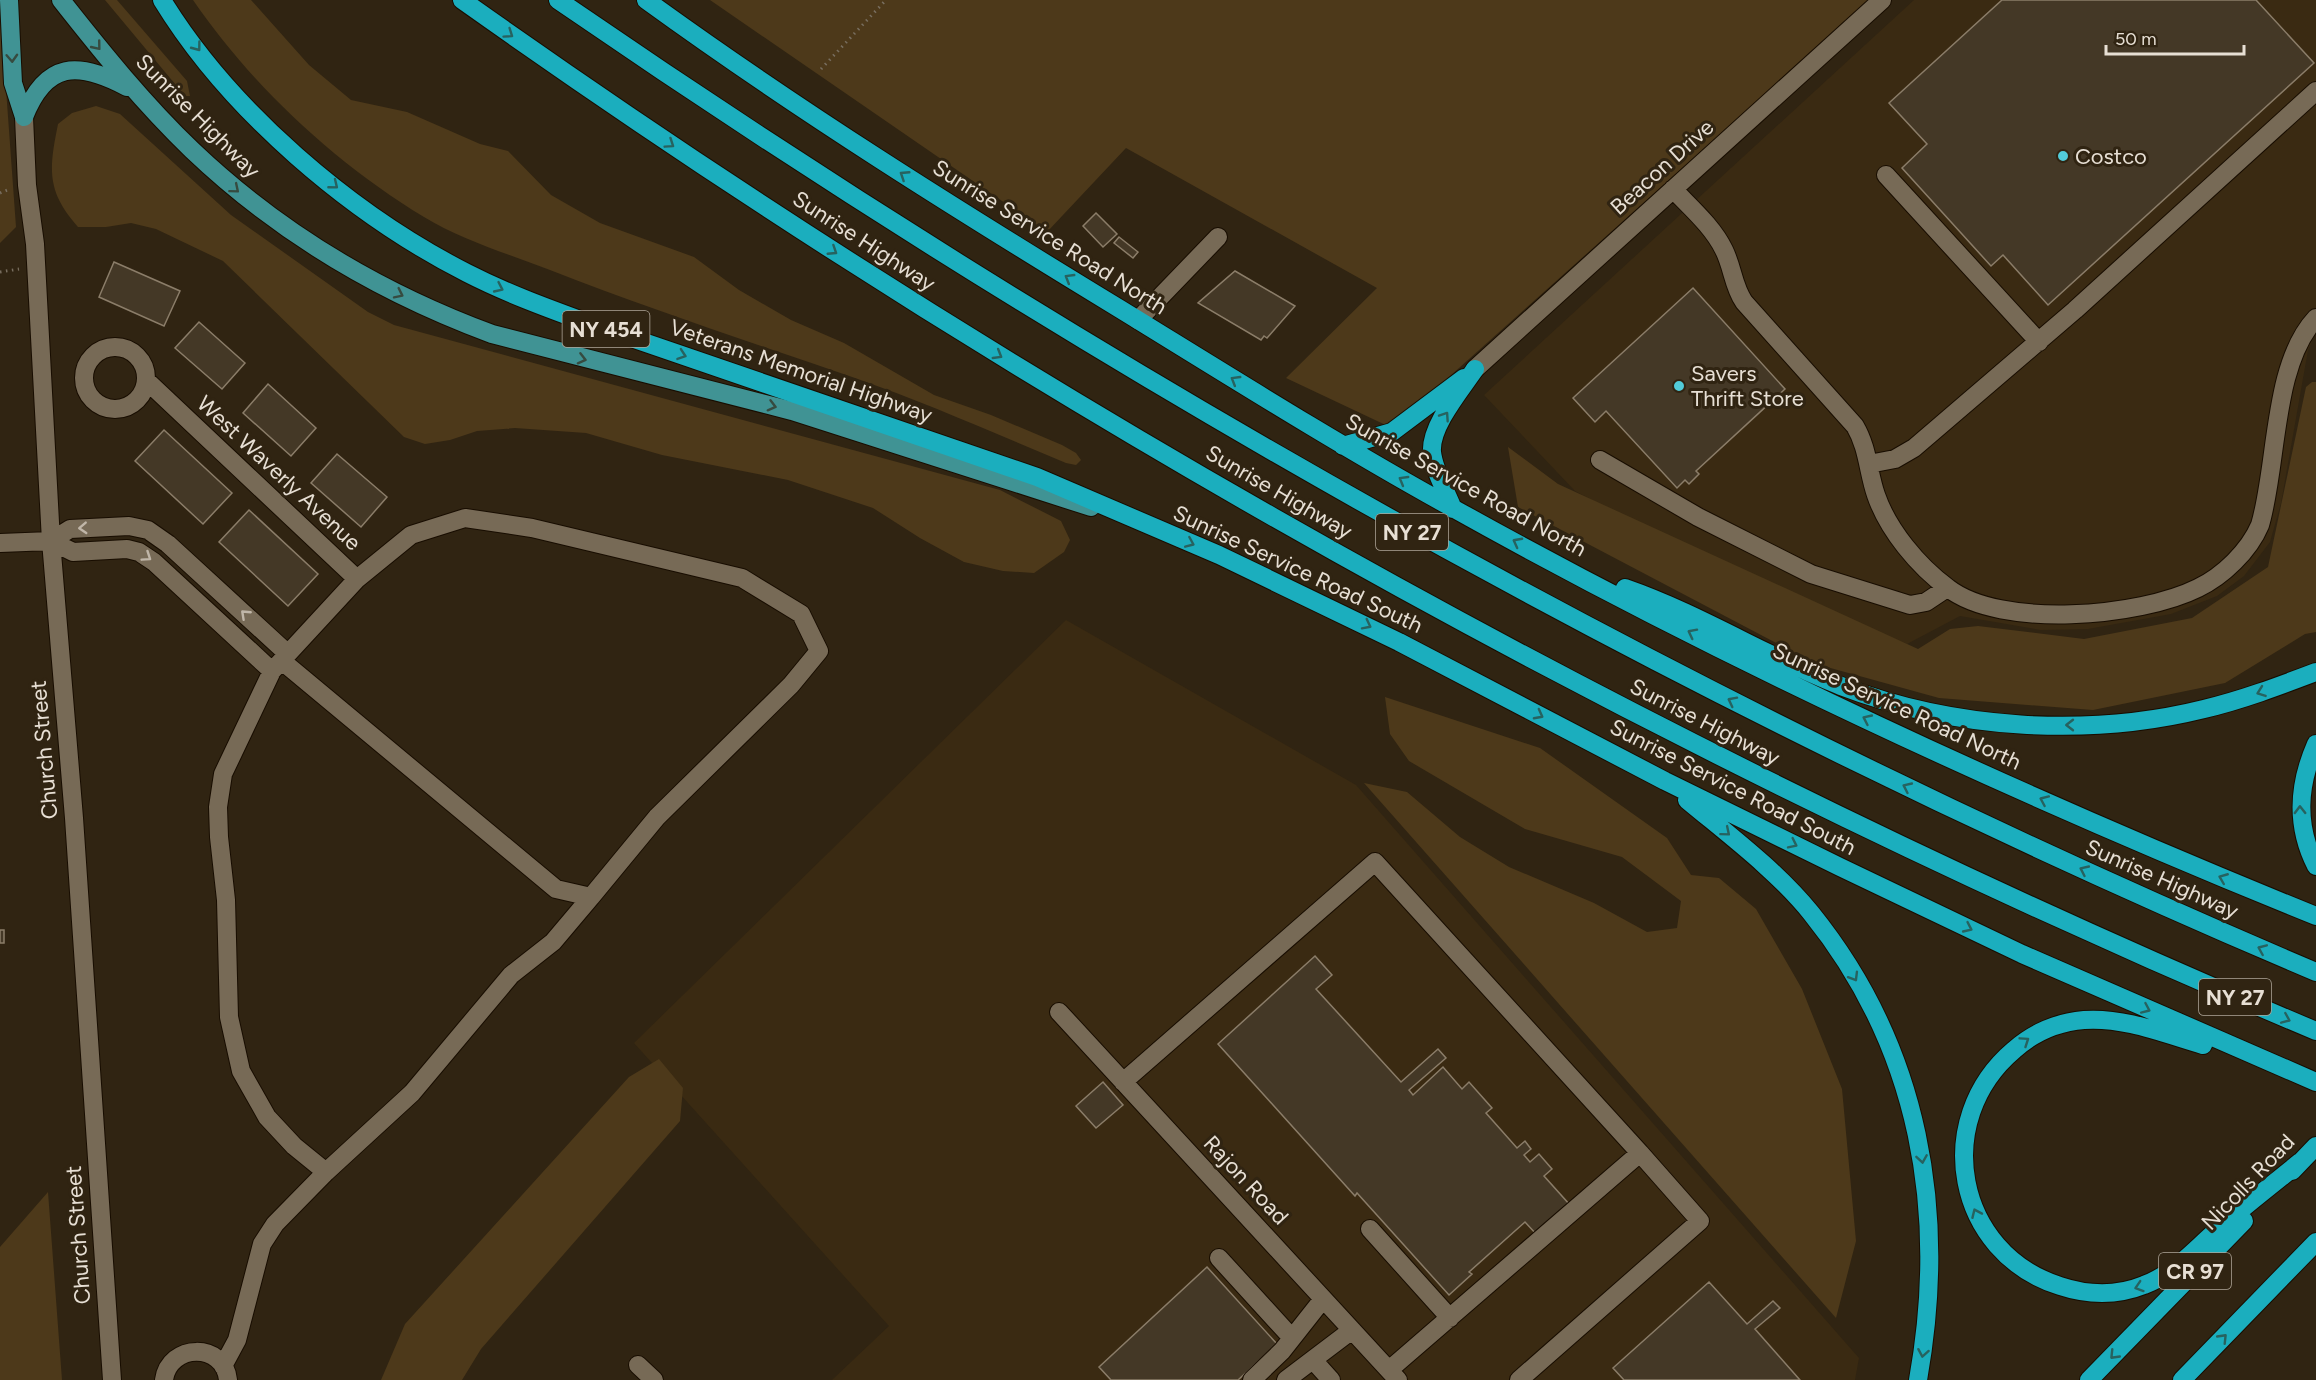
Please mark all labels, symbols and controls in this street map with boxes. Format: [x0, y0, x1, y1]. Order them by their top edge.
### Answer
scale bar [2106, 18, 2244, 56]
one-way arrow [503, 27, 514, 38]
text: 50 m [2115, 28, 2157, 50]
one-way arrow [90, 39, 101, 50]
one-way arrow [189, 41, 200, 52]
street label: Sunrise Highway [130, 48, 266, 184]
one-way arrow [5, 54, 18, 63]
street label: Beacon Drive [1605, 114, 1719, 220]
one-way arrow [664, 137, 675, 148]
place label: Costco [2075, 143, 2147, 170]
marker: Costco [2056, 149, 2070, 163]
street label: Sunrise Service Road North [928, 154, 1172, 320]
one-way arrow [899, 171, 910, 182]
one-way arrow [327, 178, 338, 189]
one-way arrow [228, 182, 239, 193]
street label: Sunrise Highway [788, 185, 941, 297]
one-way arrow [826, 244, 837, 255]
one-way arrow [1065, 273, 1075, 285]
one-way arrow [492, 280, 503, 292]
one-way arrow [393, 286, 404, 298]
road number: NY 454 [562, 311, 650, 347]
street label: Veterans Memorial Highway [666, 313, 936, 429]
one-way arrow [992, 347, 1002, 359]
one-way arrow [676, 348, 687, 360]
one-way arrow [577, 351, 587, 364]
place label: Savers Thrift Store [1691, 360, 1804, 412]
one-way arrow [1231, 375, 1241, 387]
marker: Savers Thrift Store [1672, 379, 1686, 393]
street label: West Waverly Avenue [191, 390, 367, 556]
one-way arrow [766, 398, 776, 411]
street label: Sunrise Service Road North [1341, 407, 1591, 563]
one-way arrow [1437, 411, 1448, 422]
street label: Sunrise Highway [1201, 439, 1357, 545]
one-way arrow [1398, 476, 1409, 487]
street label: Sunrise Service Road South [1169, 499, 1427, 639]
road number: NY 27 [1376, 514, 1448, 550]
one-way arrow [78, 521, 87, 534]
one-way arrow [1184, 535, 1195, 547]
one-way arrow [1513, 538, 1524, 549]
one-way arrow [141, 550, 151, 562]
one-way arrow [241, 611, 252, 622]
one-way arrow [1360, 618, 1371, 630]
one-way arrow [1688, 629, 1698, 640]
street label: Sunrise Service Road North [1768, 636, 2026, 776]
street label: Sunrise Highway [1626, 673, 1785, 772]
street label: Church Street [24, 680, 64, 820]
one-way arrow [2256, 685, 2267, 698]
one-way arrow [1728, 697, 1739, 709]
one-way arrow [1533, 708, 1544, 719]
street label: Sunrise Service Road South [1606, 713, 1860, 861]
one-way arrow [1862, 715, 1873, 727]
one-way arrow [2065, 719, 2074, 731]
one-way arrow [1903, 783, 1914, 795]
one-way arrow [2040, 796, 2051, 808]
one-way arrow [2294, 806, 2307, 815]
one-way arrow [1719, 825, 1730, 836]
street label: Sunrise Highway [2081, 833, 2243, 925]
one-way arrow [1786, 837, 1797, 849]
one-way arrow [2079, 865, 2090, 877]
one-way arrow [2218, 873, 2229, 885]
one-way arrow [1962, 921, 1973, 933]
one-way arrow [2257, 944, 2268, 956]
one-way arrow [1847, 971, 1859, 981]
road number: NY 27 [2199, 979, 2271, 1015]
one-way arrow [2139, 1002, 2150, 1014]
one-way arrow [2280, 1012, 2291, 1024]
one-way arrow [2019, 1037, 2030, 1048]
street label: Nicolls Road [2196, 1128, 2300, 1236]
street label: Rajon Road [1198, 1130, 1294, 1230]
one-way arrow [1915, 1154, 1927, 1163]
street label: Church Street [60, 1165, 96, 1305]
one-way arrow [1972, 1209, 1984, 1220]
road number: CR 97 [2159, 1253, 2231, 1289]
one-way arrow [2134, 1279, 2145, 1292]
one-way arrow [2216, 1335, 2227, 1345]
one-way arrow [1917, 1347, 1930, 1357]
one-way arrow [2110, 1348, 2121, 1359]

